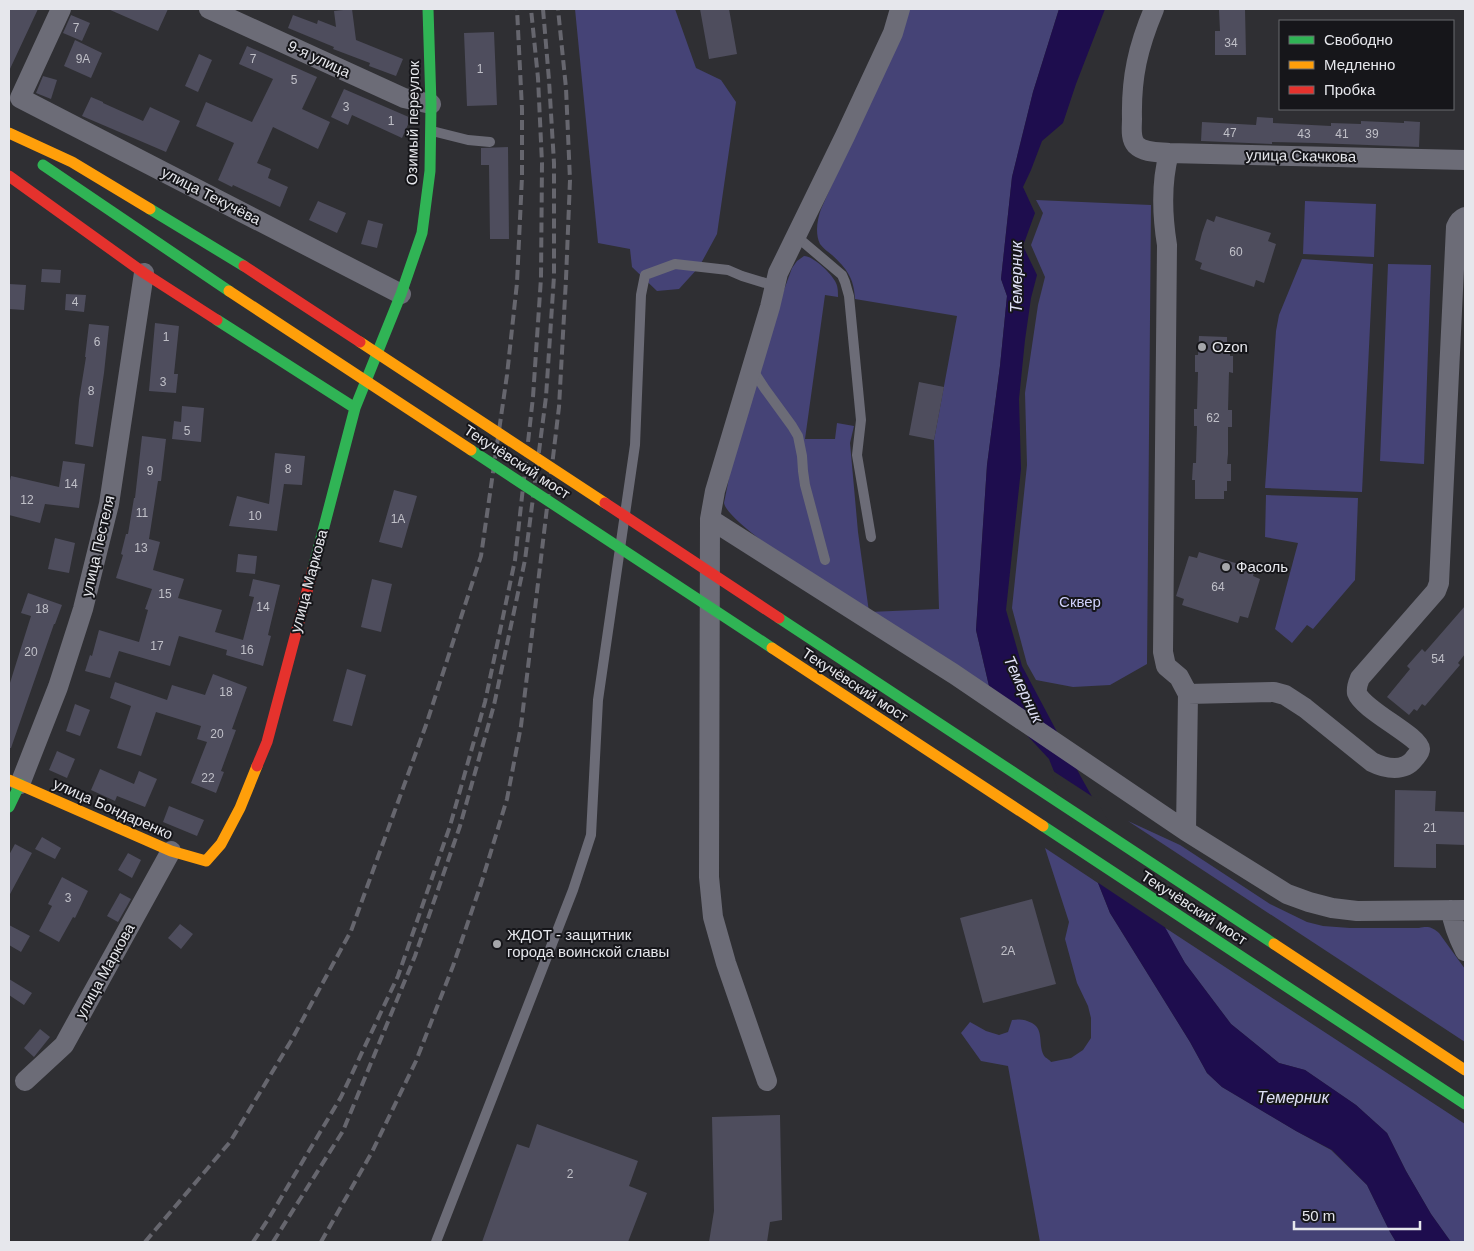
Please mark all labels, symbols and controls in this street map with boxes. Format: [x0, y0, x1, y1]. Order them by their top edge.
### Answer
legend [1279, 20, 1454, 110]
house number: 7 [73, 21, 80, 35]
text: Свободно [1324, 31, 1393, 48]
house number: 34 [1224, 36, 1238, 50]
street label: 9-я улица [285, 37, 354, 81]
house number: 9А [76, 52, 90, 66]
house number: 7 [250, 52, 257, 66]
text: Медленно [1324, 56, 1395, 73]
street label: Озимый переулок [403, 60, 422, 185]
house number: 1 [477, 62, 484, 76]
house number: 5 [291, 73, 298, 87]
text: Пробка [1324, 81, 1376, 98]
house number: 3 [343, 100, 350, 114]
house number: 1 [388, 114, 395, 128]
house number: 47 [1223, 126, 1237, 140]
house number: 43 [1297, 127, 1311, 141]
house number: 41 [1335, 127, 1349, 141]
house number: 39 [1365, 127, 1379, 141]
street label: улица Скачкова [1246, 146, 1357, 165]
street label: улица Текучёва [159, 163, 264, 228]
water label: Темерник [1008, 240, 1025, 313]
house number: 60 [1229, 245, 1243, 259]
house number: 4 [72, 295, 79, 309]
house number: 1 [163, 330, 170, 344]
house number: 6 [94, 335, 101, 349]
place label: Ozon [1212, 338, 1248, 355]
marker: Ozon [1196, 341, 1208, 353]
house number: 3 [160, 375, 167, 389]
house number: 8 [88, 384, 95, 398]
house number: 62 [1206, 411, 1220, 425]
street label: Текучёвский мост [461, 421, 574, 502]
house number: 5 [184, 424, 191, 438]
house number: 8 [285, 462, 292, 476]
house number: 9 [147, 464, 154, 478]
house number: 14 [64, 477, 78, 491]
house number: 12 [20, 493, 34, 507]
street label: улица Пестеля [78, 494, 117, 598]
house number: 11 [136, 506, 149, 520]
house number: 10 [248, 509, 262, 523]
house number: 1А [391, 512, 405, 526]
street label: улица Маркова [287, 527, 331, 634]
house number: 13 [134, 541, 148, 555]
place label: Фасоль [1236, 558, 1288, 575]
marker: Фасоль [1220, 561, 1232, 573]
house number: 64 [1211, 580, 1225, 594]
house number: 15 [158, 587, 172, 601]
park label: Сквер [1059, 593, 1101, 610]
house number: 14 [256, 600, 270, 614]
house number: 18 [35, 602, 49, 616]
house number: 17 [150, 639, 164, 653]
house number: 16 [240, 643, 254, 657]
street label: Текучёвский мост [799, 644, 912, 725]
house number: 20 [24, 645, 38, 659]
house number: 54 [1431, 652, 1445, 666]
water label: Темерник [1001, 653, 1047, 727]
house number: 18 [219, 685, 233, 699]
house number: 20 [210, 727, 224, 741]
house number: 22 [201, 771, 215, 785]
street label: улица Бондаренко [51, 775, 176, 843]
house number: 21 [1423, 821, 1437, 835]
street label: Текучёвский мост [1138, 867, 1251, 948]
house number: 3 [65, 891, 72, 905]
street label: улица Маркова [71, 920, 138, 1021]
place label: ЖДОТ - защитник города воинской славы [507, 926, 669, 960]
marker: ЖДОТ - защитник города воинской славы [491, 938, 503, 950]
house number: 2А [1001, 944, 1015, 958]
water label: Темерник [1257, 1089, 1330, 1106]
house number: 2 [567, 1167, 574, 1181]
scale bar [1294, 1198, 1420, 1230]
text: 50 m [1302, 1207, 1335, 1224]

